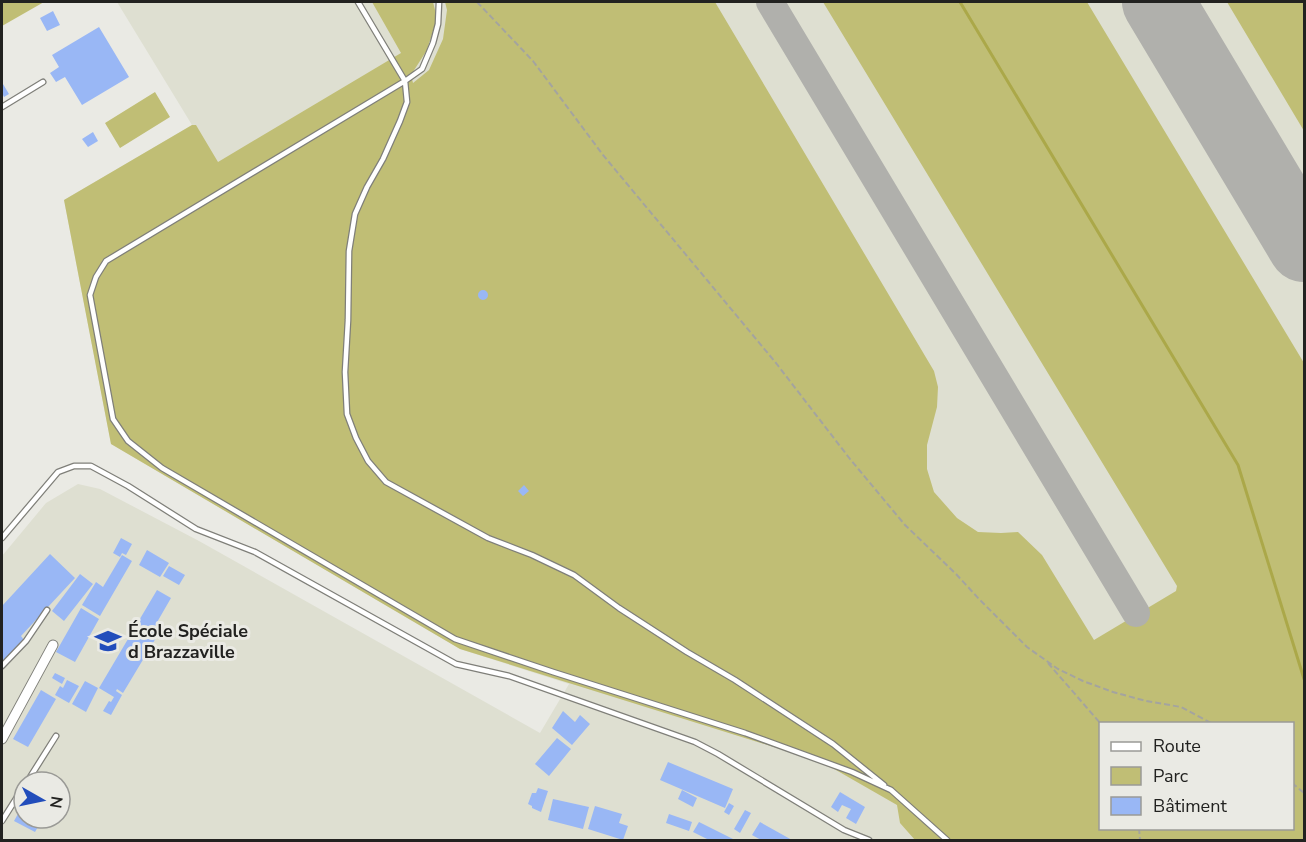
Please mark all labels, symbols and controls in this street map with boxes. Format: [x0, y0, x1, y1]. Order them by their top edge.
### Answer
place label: École Spéciale d Brazzaville [128, 619, 248, 664]
school or university icon: École Spéciale d Brazzaville [93, 626, 123, 656]
legend [1099, 722, 1294, 830]
text: Route [1153, 734, 1201, 758]
text: Parc [1153, 764, 1188, 788]
north arrow [12, 770, 72, 830]
text: Bâtiment [1153, 794, 1227, 818]
text: N [44, 795, 68, 810]

